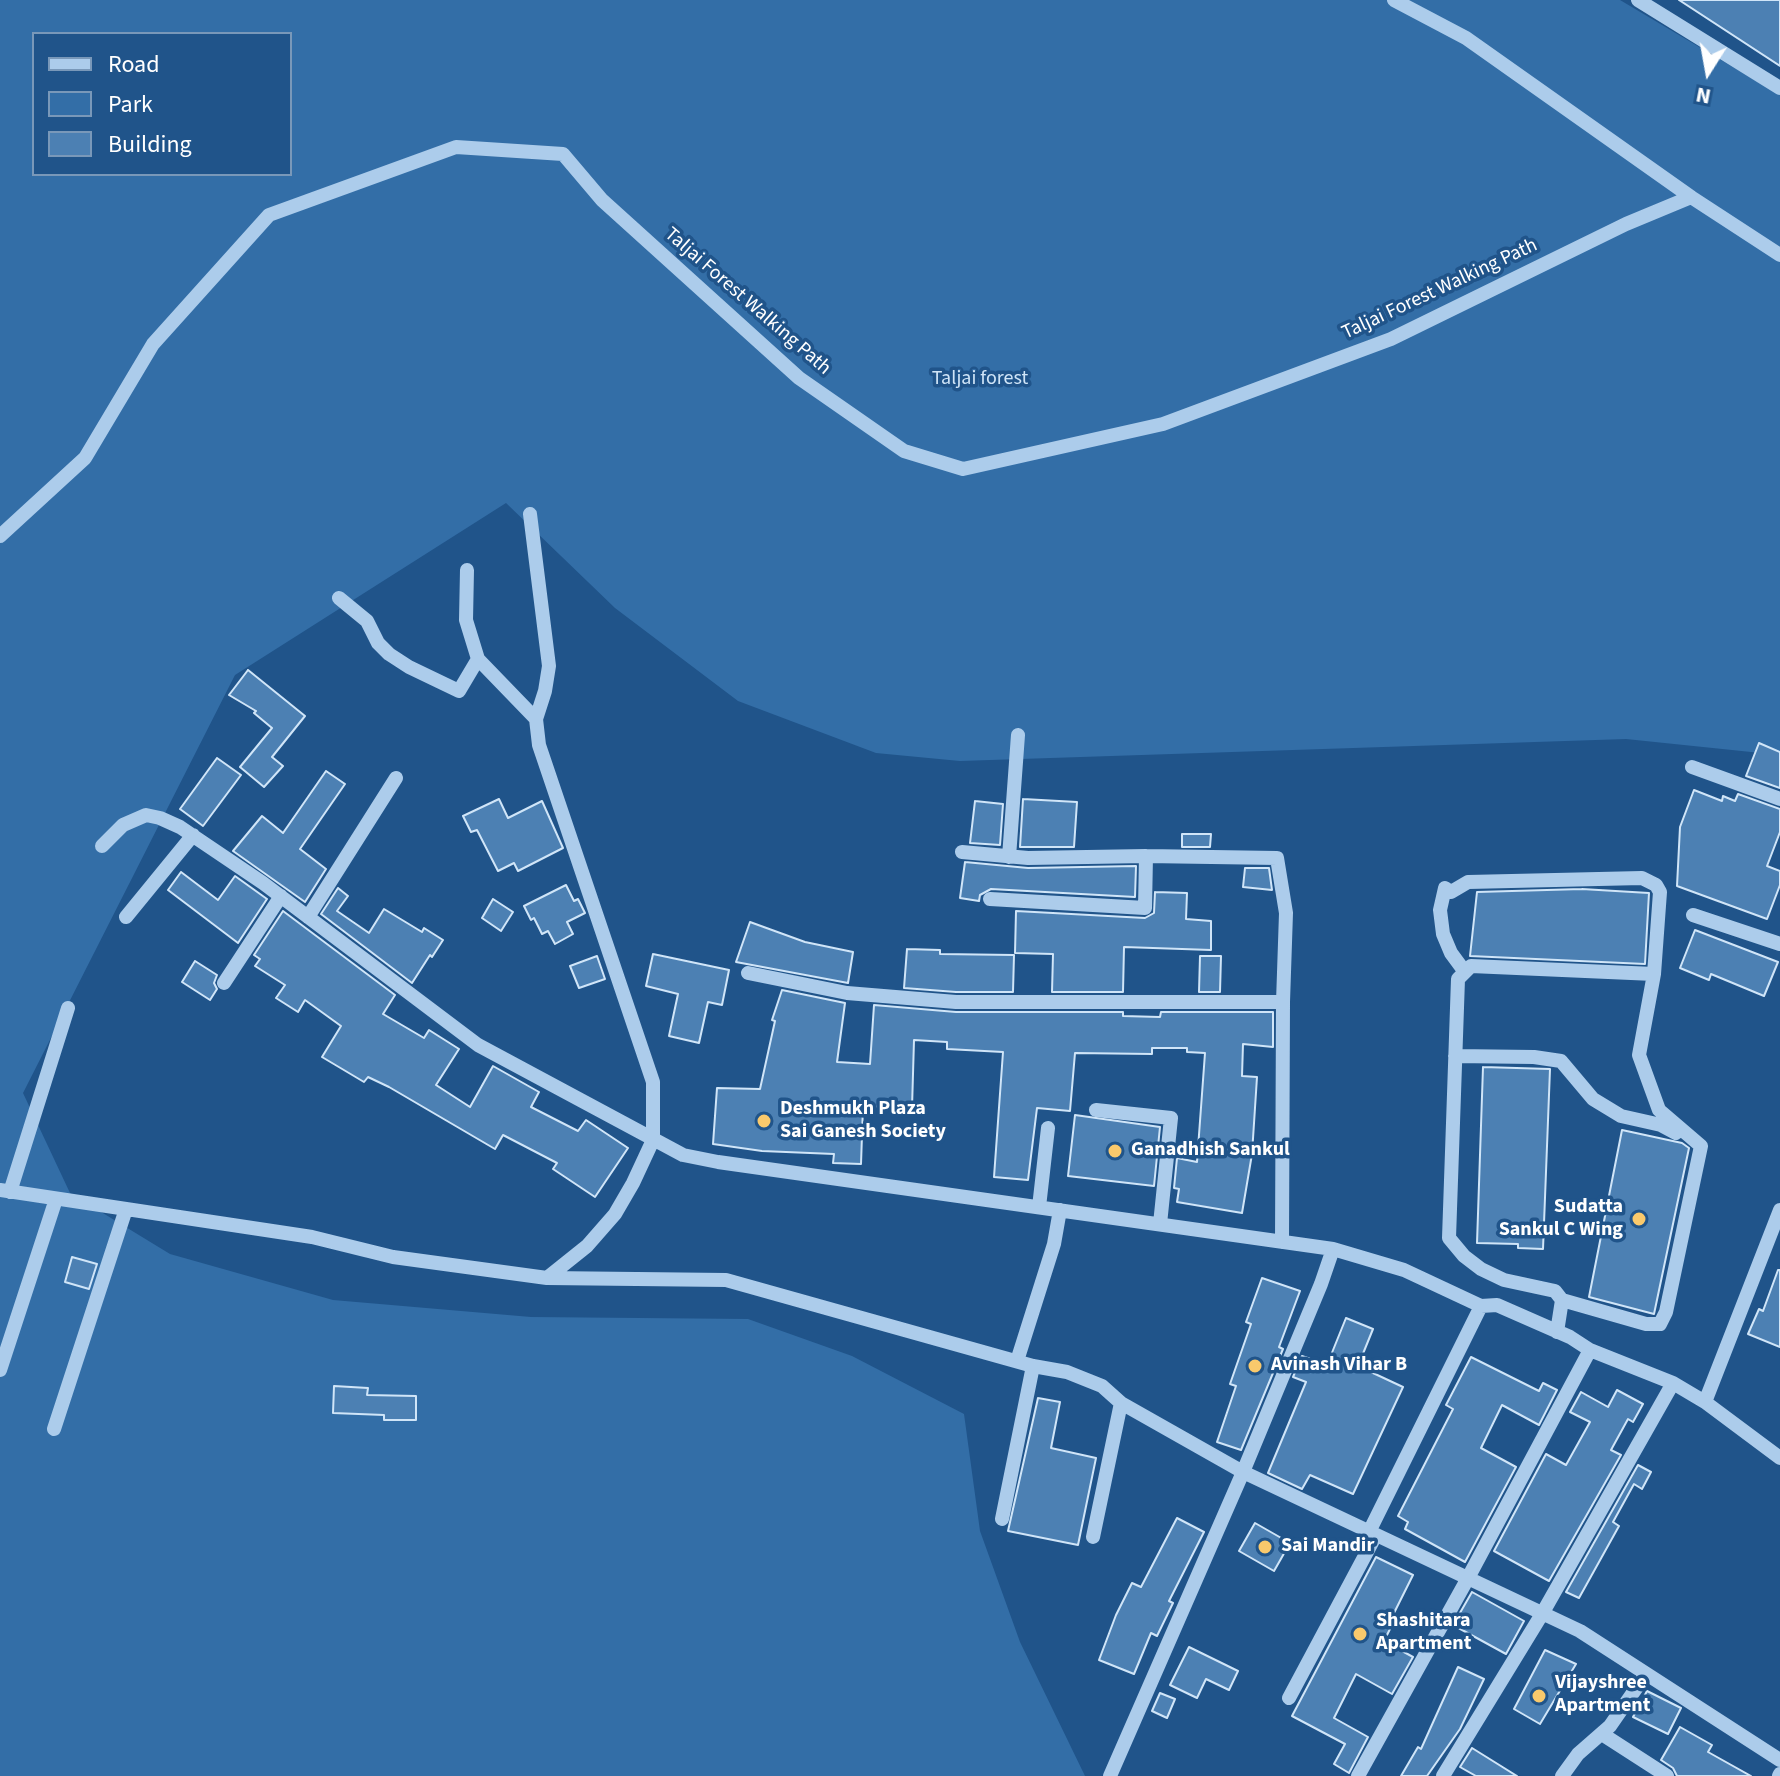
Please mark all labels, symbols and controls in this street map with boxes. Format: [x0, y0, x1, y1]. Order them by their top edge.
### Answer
legend [32, 32, 292, 176]
north arrow [1668, 32, 1748, 112]
text: Road [108, 47, 160, 82]
text: N [1693, 78, 1714, 113]
text: Park [108, 87, 153, 122]
text: Building [108, 127, 192, 162]
street label: Taljai Forest Walking Path [659, 223, 835, 381]
street label: Taljai Forest Walking Path [1339, 234, 1541, 346]
park label: Taljai forest [932, 368, 1028, 392]
place label: Deshmukh Plaza Sai Ganesh Society [780, 1098, 946, 1145]
marker: Deshmukh Plaza Sai Ganesh Society [755, 1112, 773, 1130]
place label: Ganadhish Sankul [1131, 1139, 1290, 1163]
marker: Ganadhish Sankul [1106, 1142, 1124, 1160]
place label: Sudatta Sankul C Wing [1499, 1196, 1623, 1243]
marker: Sudatta Sankul C Wing [1630, 1210, 1648, 1228]
place label: Avinash Vihar B [1271, 1354, 1407, 1378]
marker: Avinash Vihar B [1246, 1357, 1264, 1375]
place label: Sai Mandir [1281, 1535, 1374, 1559]
marker: Sai Mandir [1256, 1538, 1274, 1556]
place label: Shashitara Apartment [1376, 1610, 1471, 1657]
marker: Shashitara Apartment [1351, 1625, 1369, 1643]
place label: Vijayshree Apartment [1555, 1672, 1650, 1719]
marker: Vijayshree Apartment [1530, 1687, 1548, 1705]

